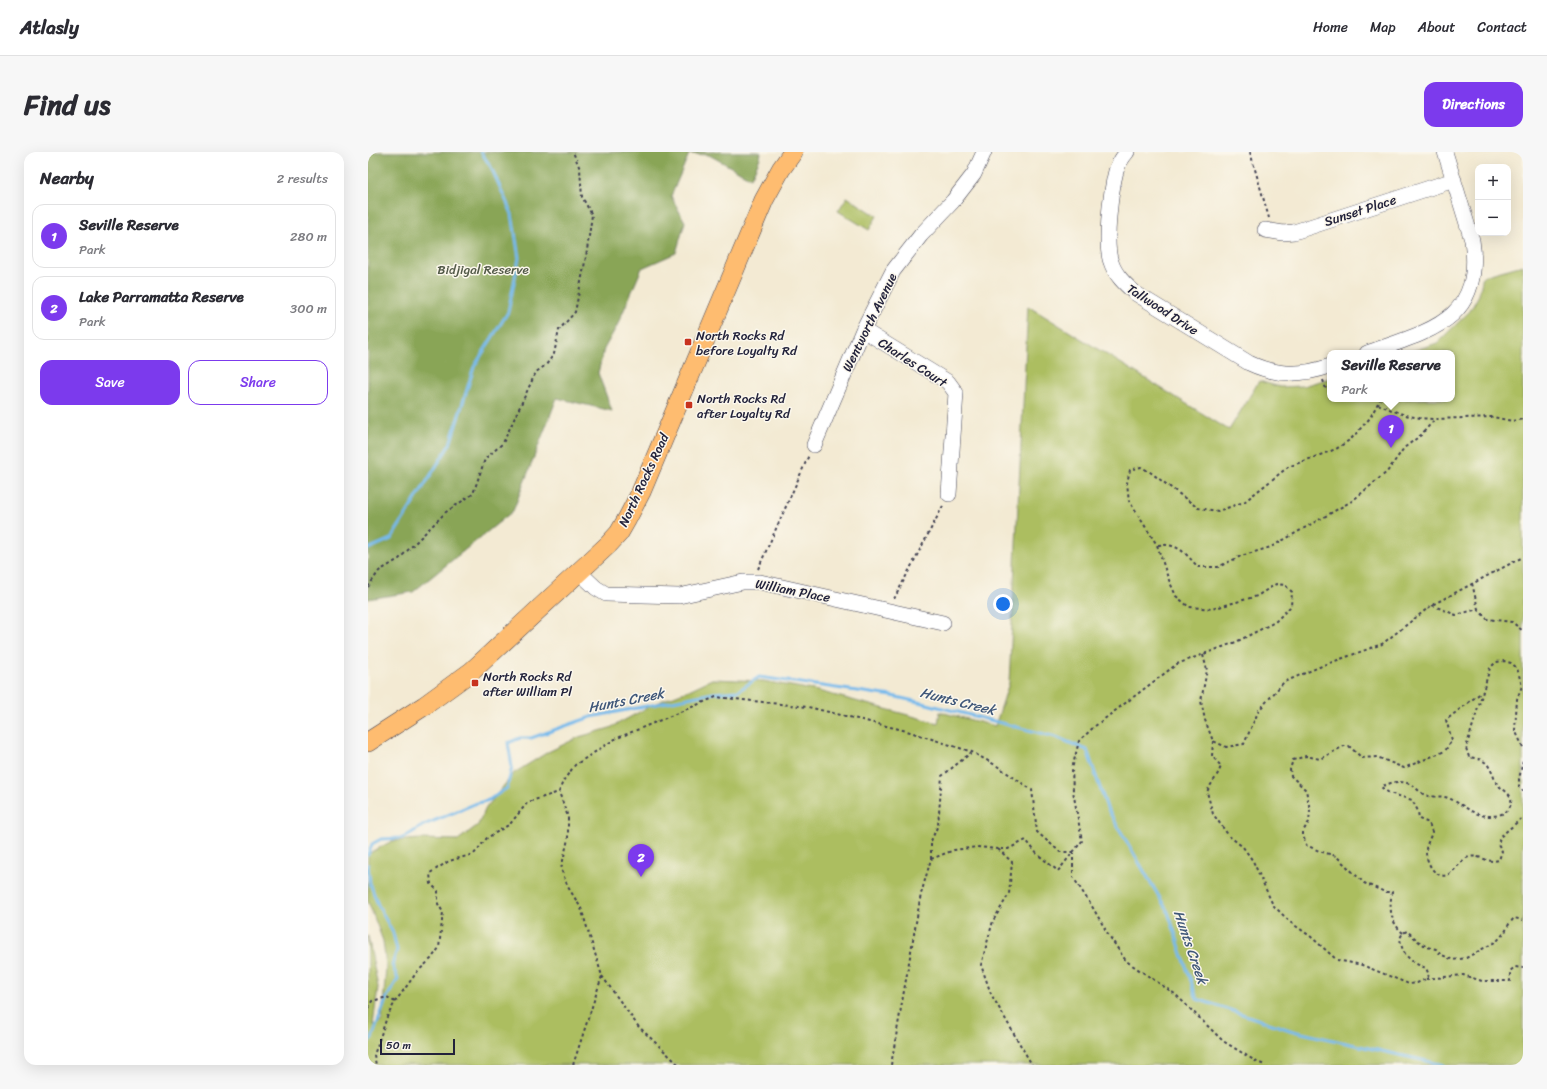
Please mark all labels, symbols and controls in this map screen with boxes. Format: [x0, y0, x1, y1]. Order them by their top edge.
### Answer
text: Atlasly [20, 11, 79, 44]
text: Home [1313, 15, 1348, 40]
text: Map [1370, 15, 1396, 40]
text: About [1418, 15, 1455, 40]
text: Contact [1477, 15, 1527, 40]
text: Find us [24, 80, 111, 129]
button: Directions [1424, 82, 1523, 127]
text: Nearby [40, 163, 94, 193]
map controls [1475, 164, 1511, 236]
button: + [1475, 164, 1511, 200]
text: 2 results [277, 167, 328, 190]
street label: Sunset Place [1321, 188, 1400, 233]
button: − [1475, 200, 1511, 236]
text: Seville Reserve [79, 212, 179, 238]
text: 1 [51, 225, 57, 248]
text: 280 m [290, 225, 327, 248]
text: Park [79, 238, 106, 261]
park label: Bidjigal Reserve [437, 258, 529, 281]
street label: Wentworth Avenue [836, 269, 903, 376]
street label: Tallwood Drive [1122, 278, 1204, 341]
text: Lake Parramatta Reserve [79, 284, 244, 310]
text: 2 [50, 297, 58, 320]
text: 300 m [290, 297, 327, 320]
text: Park [79, 310, 106, 333]
place label: North Rocks Rd before Loyalty Rd [696, 324, 798, 362]
street label: Charles Court [873, 331, 953, 394]
marker: North Rocks Rd before Loyalty Rd [683, 337, 693, 347]
popup [1327, 350, 1455, 402]
text: Seville Reserve [1341, 352, 1441, 378]
button: Save [40, 360, 180, 405]
button: Share [188, 360, 328, 405]
text: Park [1341, 378, 1368, 401]
place label: North Rocks Rd after Loyalty Rd [697, 387, 791, 425]
marker: North Rocks Rd after Loyalty Rd [684, 400, 694, 410]
pin: 1 [1378, 415, 1404, 448]
street label: North Rocks Road [612, 429, 676, 531]
street label: William Place [754, 572, 833, 609]
your location [993, 594, 1013, 614]
place label: North Rocks Rd after William Pl [483, 665, 572, 703]
marker: North Rocks Rd after William Pl [470, 678, 480, 688]
water label: Hunts Creek [918, 680, 1000, 723]
water label: Hunts Creek [586, 681, 668, 720]
pin: 2 [628, 844, 654, 877]
water label: Hunts Creek [1166, 907, 1215, 989]
text: 50 m [386, 1036, 411, 1055]
scale bar [380, 1037, 455, 1056]

